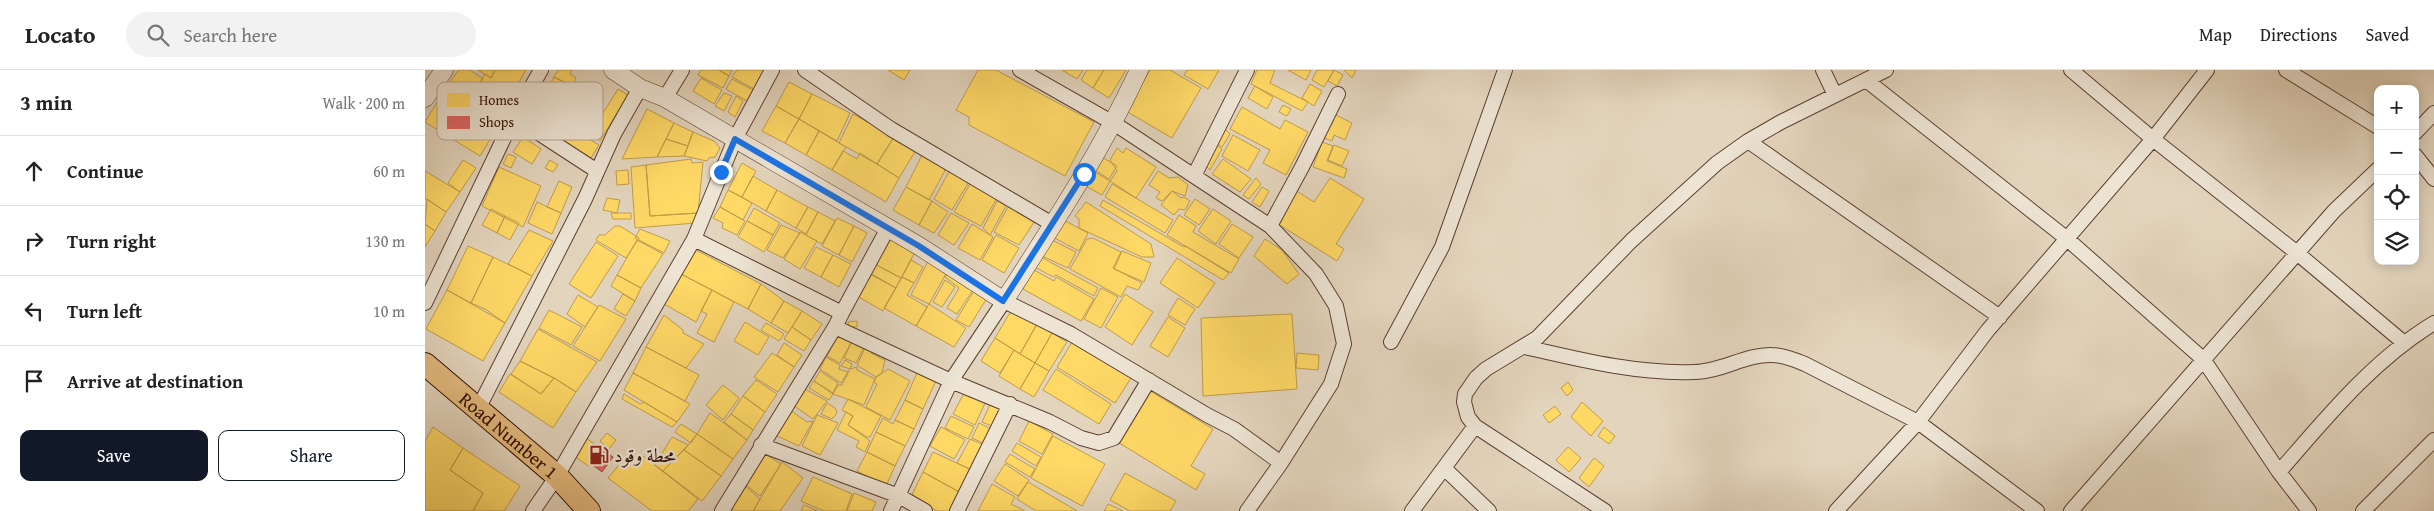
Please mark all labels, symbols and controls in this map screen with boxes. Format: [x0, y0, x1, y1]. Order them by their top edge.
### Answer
search box [126, 12, 476, 57]
text: Locato [25, 17, 96, 52]
icon: search [144, 21, 172, 49]
text: Search here [184, 21, 277, 49]
text: Map [2199, 21, 2232, 48]
text: Directions [2260, 21, 2337, 48]
text: Saved [2365, 21, 2409, 48]
legend [437, 82, 603, 140]
map controls [2374, 85, 2419, 265]
button: + [2374, 85, 2419, 130]
text: 3 min [20, 87, 72, 118]
text: Homes [479, 90, 519, 110]
text: Walk · 200 m [322, 91, 405, 115]
text: Shops [479, 112, 514, 132]
button: − [2374, 130, 2419, 175]
icon: ahead [20, 157, 48, 185]
text: Continue [67, 157, 144, 185]
text: 60 m [373, 159, 405, 183]
route end [710, 161, 733, 184]
route start [1073, 163, 1096, 186]
button: locate [2374, 175, 2419, 220]
button: layers [2374, 220, 2419, 265]
icon: right [20, 227, 48, 255]
text: Turn right [67, 227, 156, 255]
text: 130 m [365, 229, 405, 253]
icon: left [20, 297, 48, 325]
text: Turn left [67, 297, 142, 325]
text: 10 m [373, 299, 405, 323]
icon: arrive [20, 367, 48, 395]
text: Arrive at destination [67, 367, 243, 395]
street label: Road Number 1 [453, 385, 565, 485]
button: Save [20, 430, 208, 481]
button: Share [218, 430, 405, 481]
place label: محطة وقود [614, 441, 676, 469]
fuel station icon: محطة وقود [588, 444, 610, 466]

